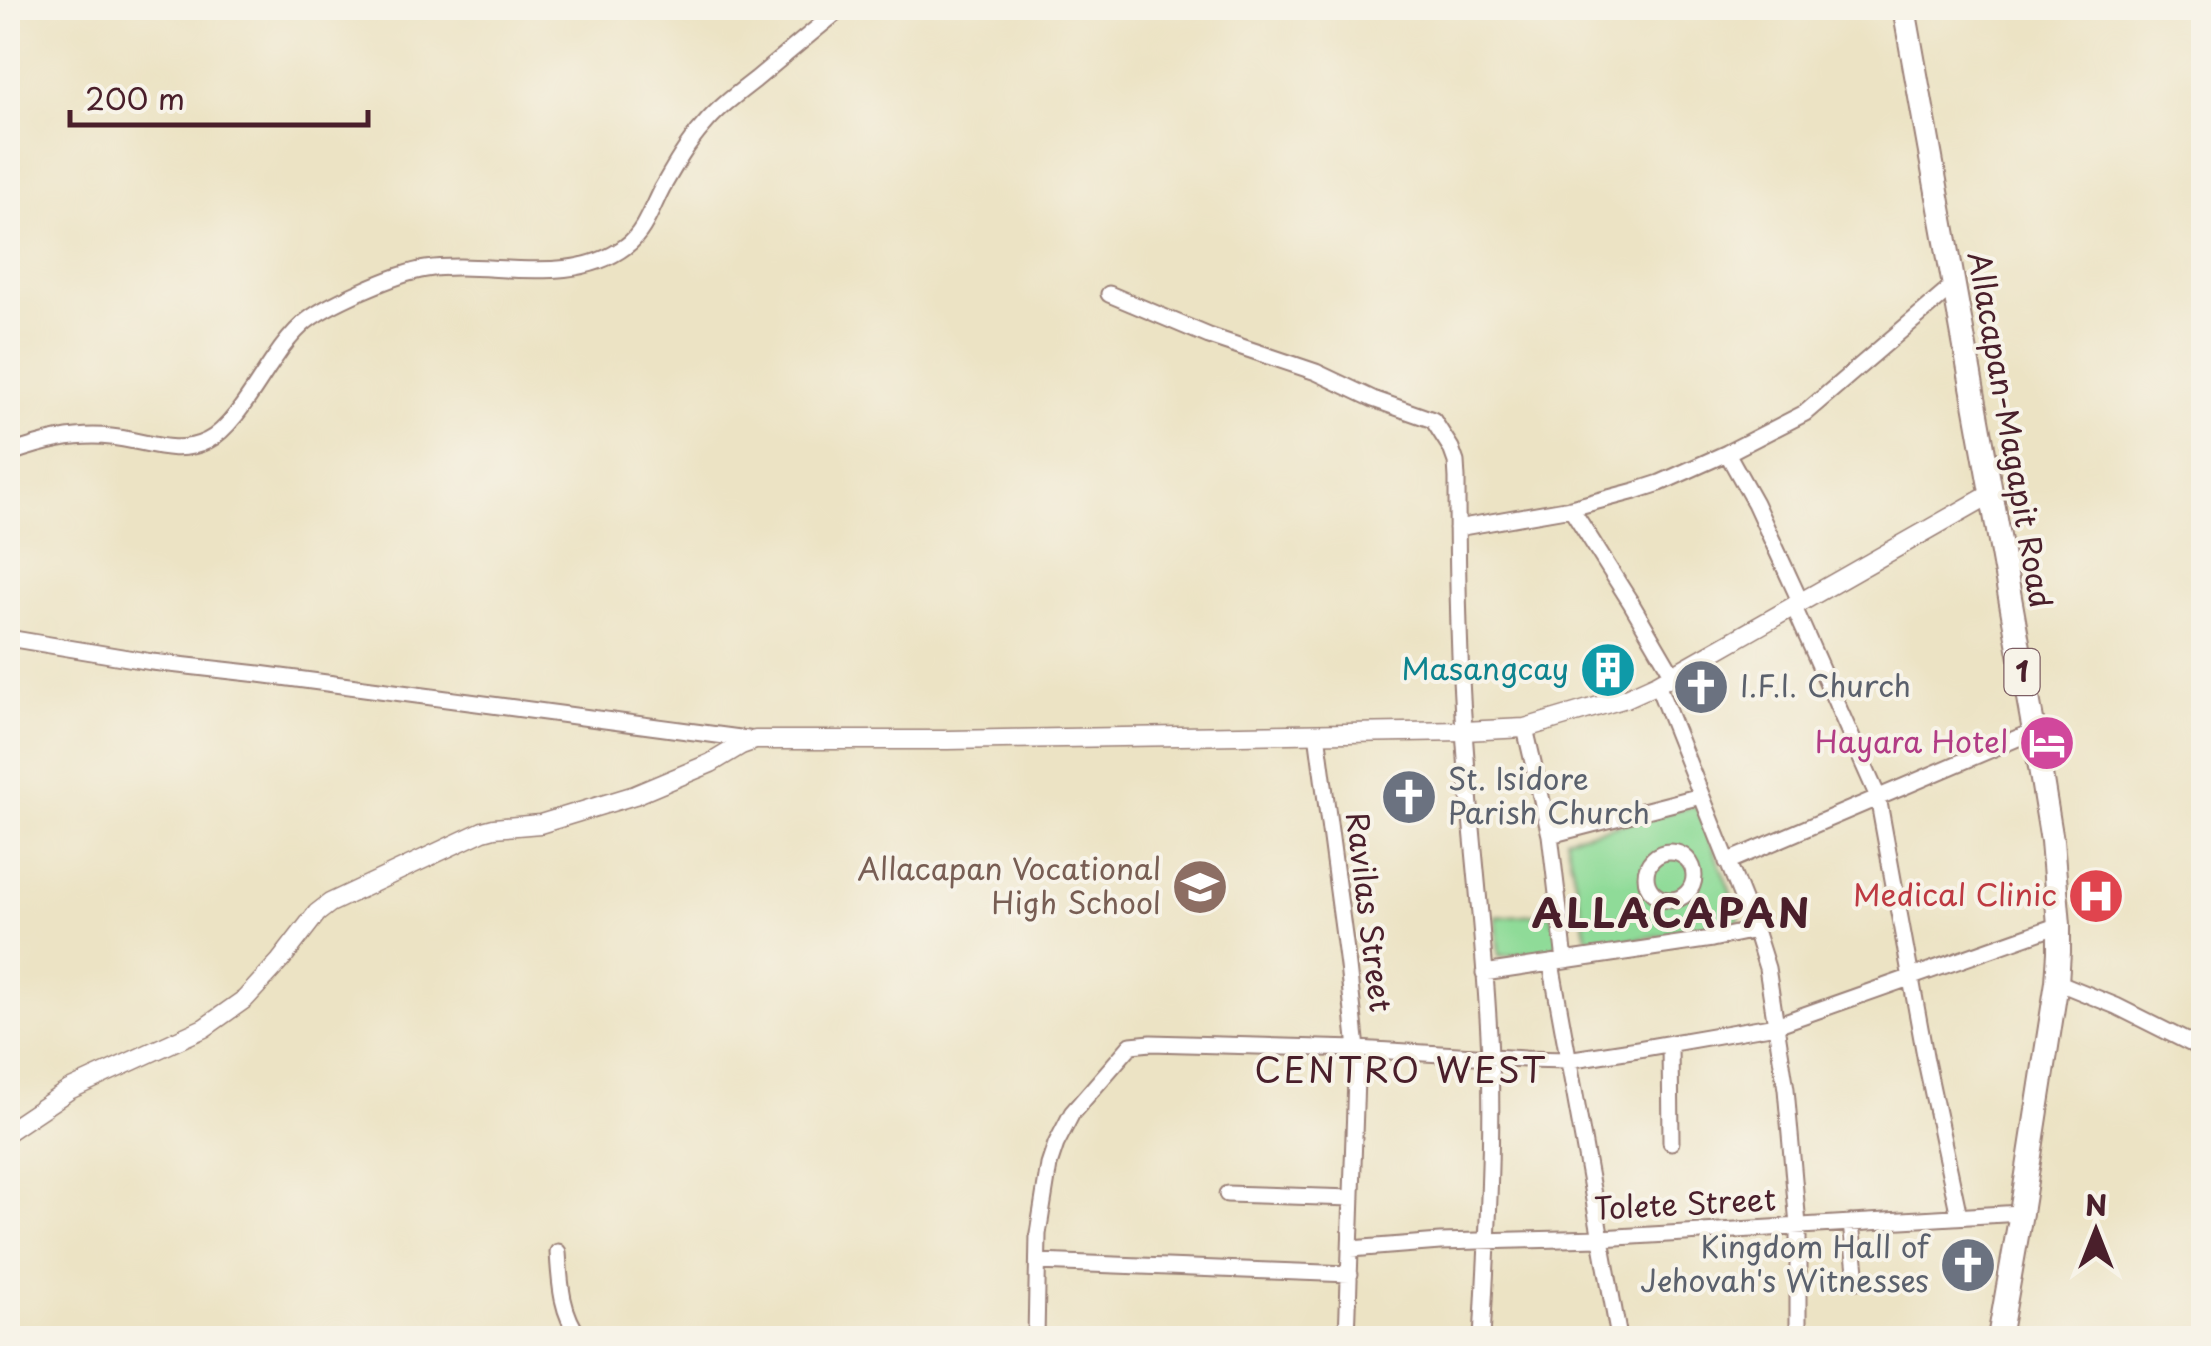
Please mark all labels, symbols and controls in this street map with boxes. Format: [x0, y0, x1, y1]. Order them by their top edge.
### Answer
scale bar [70, 65, 368, 127]
text: 200 m [85, 75, 185, 120]
street label: Allacapan-Magapit Road [1958, 248, 2065, 611]
building icon: Masangcay [1578, 640, 1638, 700]
place label: Masangcay [1401, 645, 1569, 690]
road number: 1 [2004, 649, 2040, 695]
church icon: I.F.I. Church [1671, 657, 1731, 717]
place label: I.F.I. Church [1740, 662, 1911, 707]
hotel icon: Hayara Hotel [2017, 713, 2077, 773]
place label: Hayara Hotel [1815, 718, 2008, 763]
place label: St. Isidore Parish Church [1448, 755, 1650, 834]
church icon: St. Isidore Parish Church [1379, 767, 1439, 827]
street label: Ravilas Street [1336, 809, 1405, 1014]
place label: Allacapan Vocational High School [857, 845, 1161, 924]
school or university icon: Allacapan Vocational High School [1170, 857, 1230, 917]
hospital icon: Medical Clinic [2066, 866, 2126, 926]
place label: Medical Clinic [1853, 871, 2057, 916]
district label: ALLACAPAN [1532, 881, 1812, 942]
district label: CENTRO WEST [1254, 1042, 1548, 1095]
street label: Tolete Street [1593, 1175, 1777, 1230]
north arrow [2046, 1181, 2146, 1281]
text: N [2085, 1183, 2107, 1226]
place label: Kingdom Hall of Jehovah's Witnesses [1640, 1223, 1931, 1302]
church icon: Kingdom Hall of Jehovah's Witnesses [1938, 1235, 1998, 1295]

